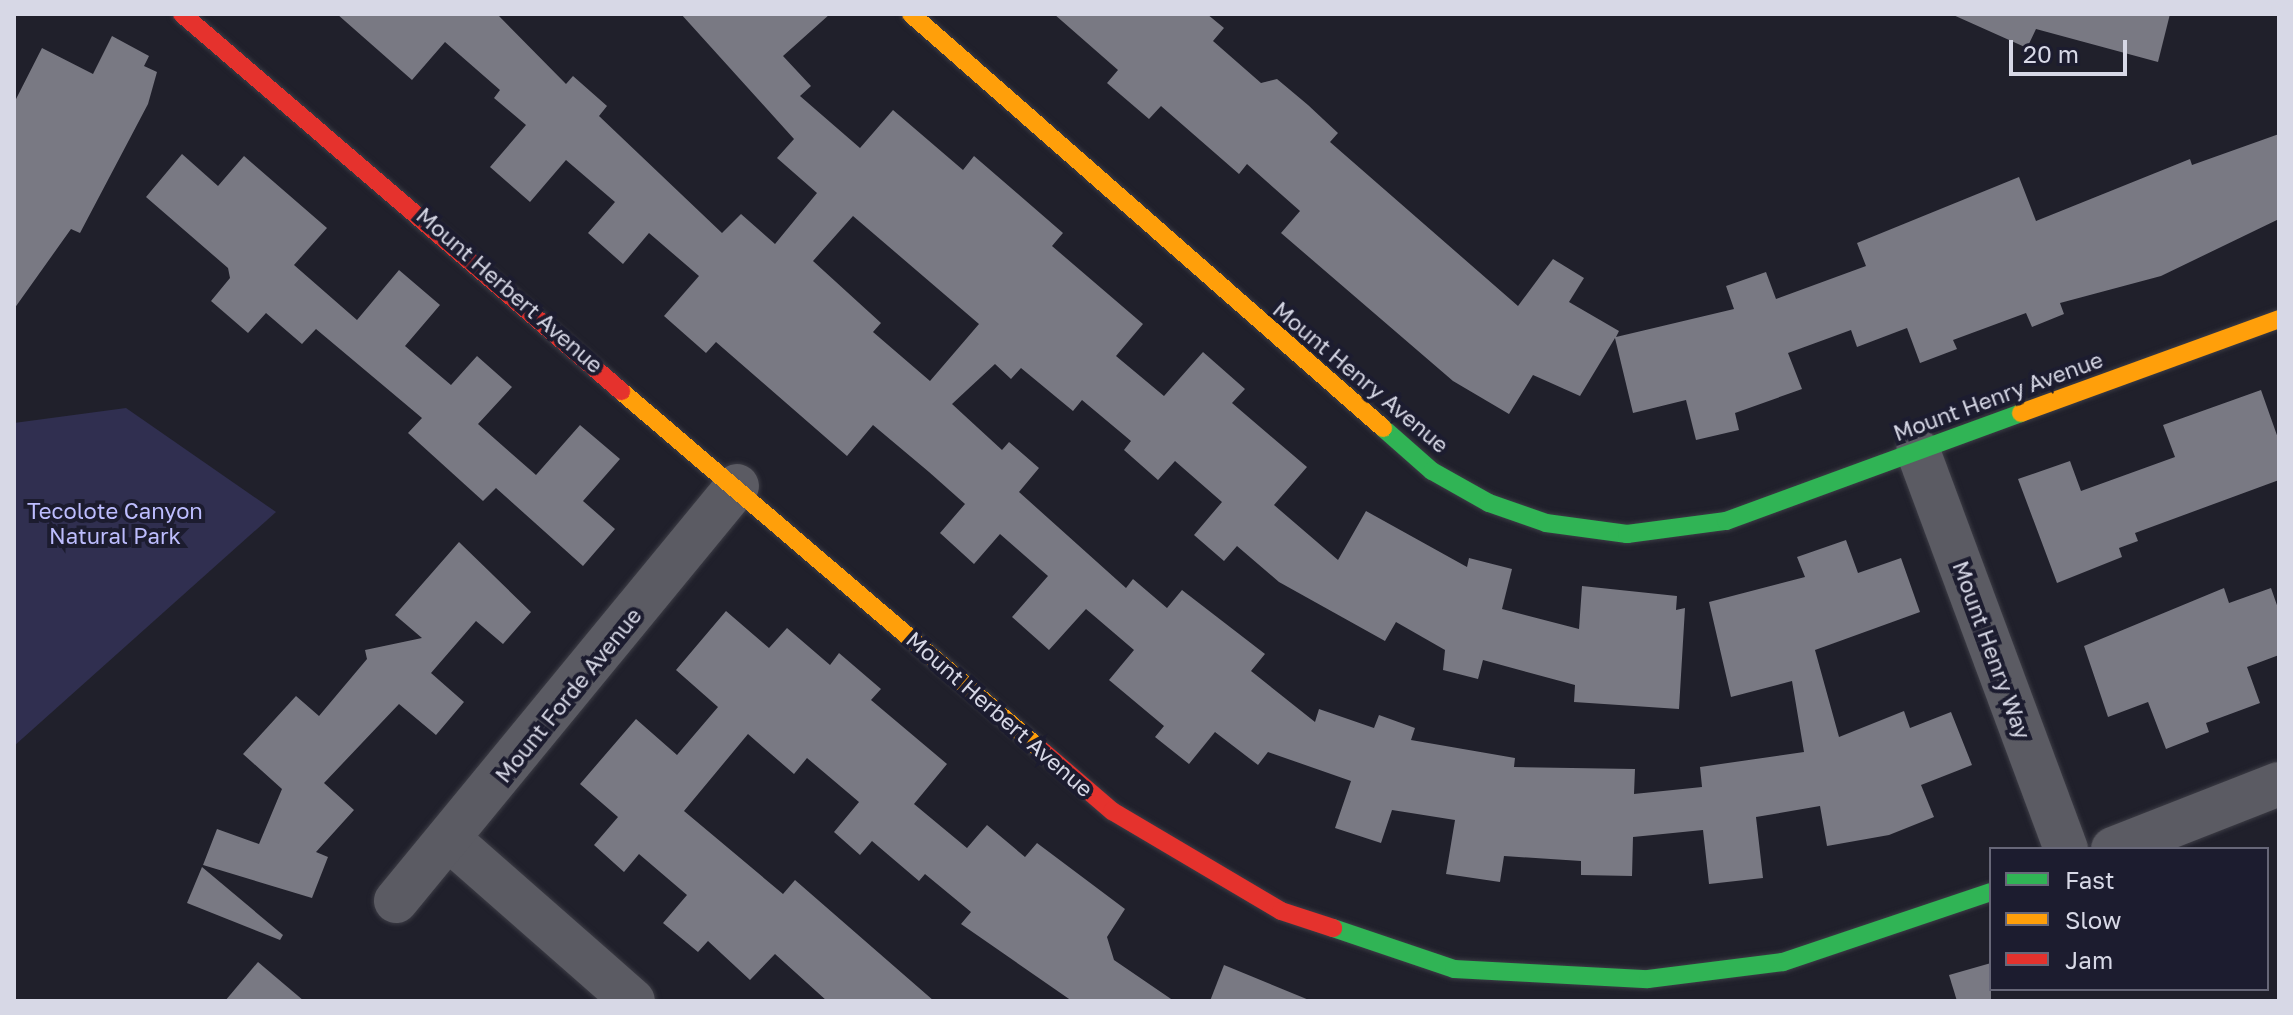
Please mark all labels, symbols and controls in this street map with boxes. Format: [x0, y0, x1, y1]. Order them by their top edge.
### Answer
scale bar [2013, 24, 2131, 74]
text: 20 m [2023, 39, 2079, 68]
street label: Mount Herbert Avenue [411, 202, 609, 378]
street label: Mount Henry Avenue [1268, 296, 1454, 458]
street label: Mount Henry Avenue [1890, 346, 2106, 446]
park label: Tecolote Canyon Natural Park [27, 497, 203, 548]
street label: Mount Henry Way [1948, 557, 2036, 743]
street label: Mount Forde Avenue [489, 602, 647, 788]
street label: Mount Herbert Avenue [901, 626, 1099, 802]
legend [1989, 847, 2269, 991]
text: Fast [2065, 865, 2115, 894]
text: Slow [2065, 905, 2121, 934]
text: Jam [2065, 945, 2113, 974]

